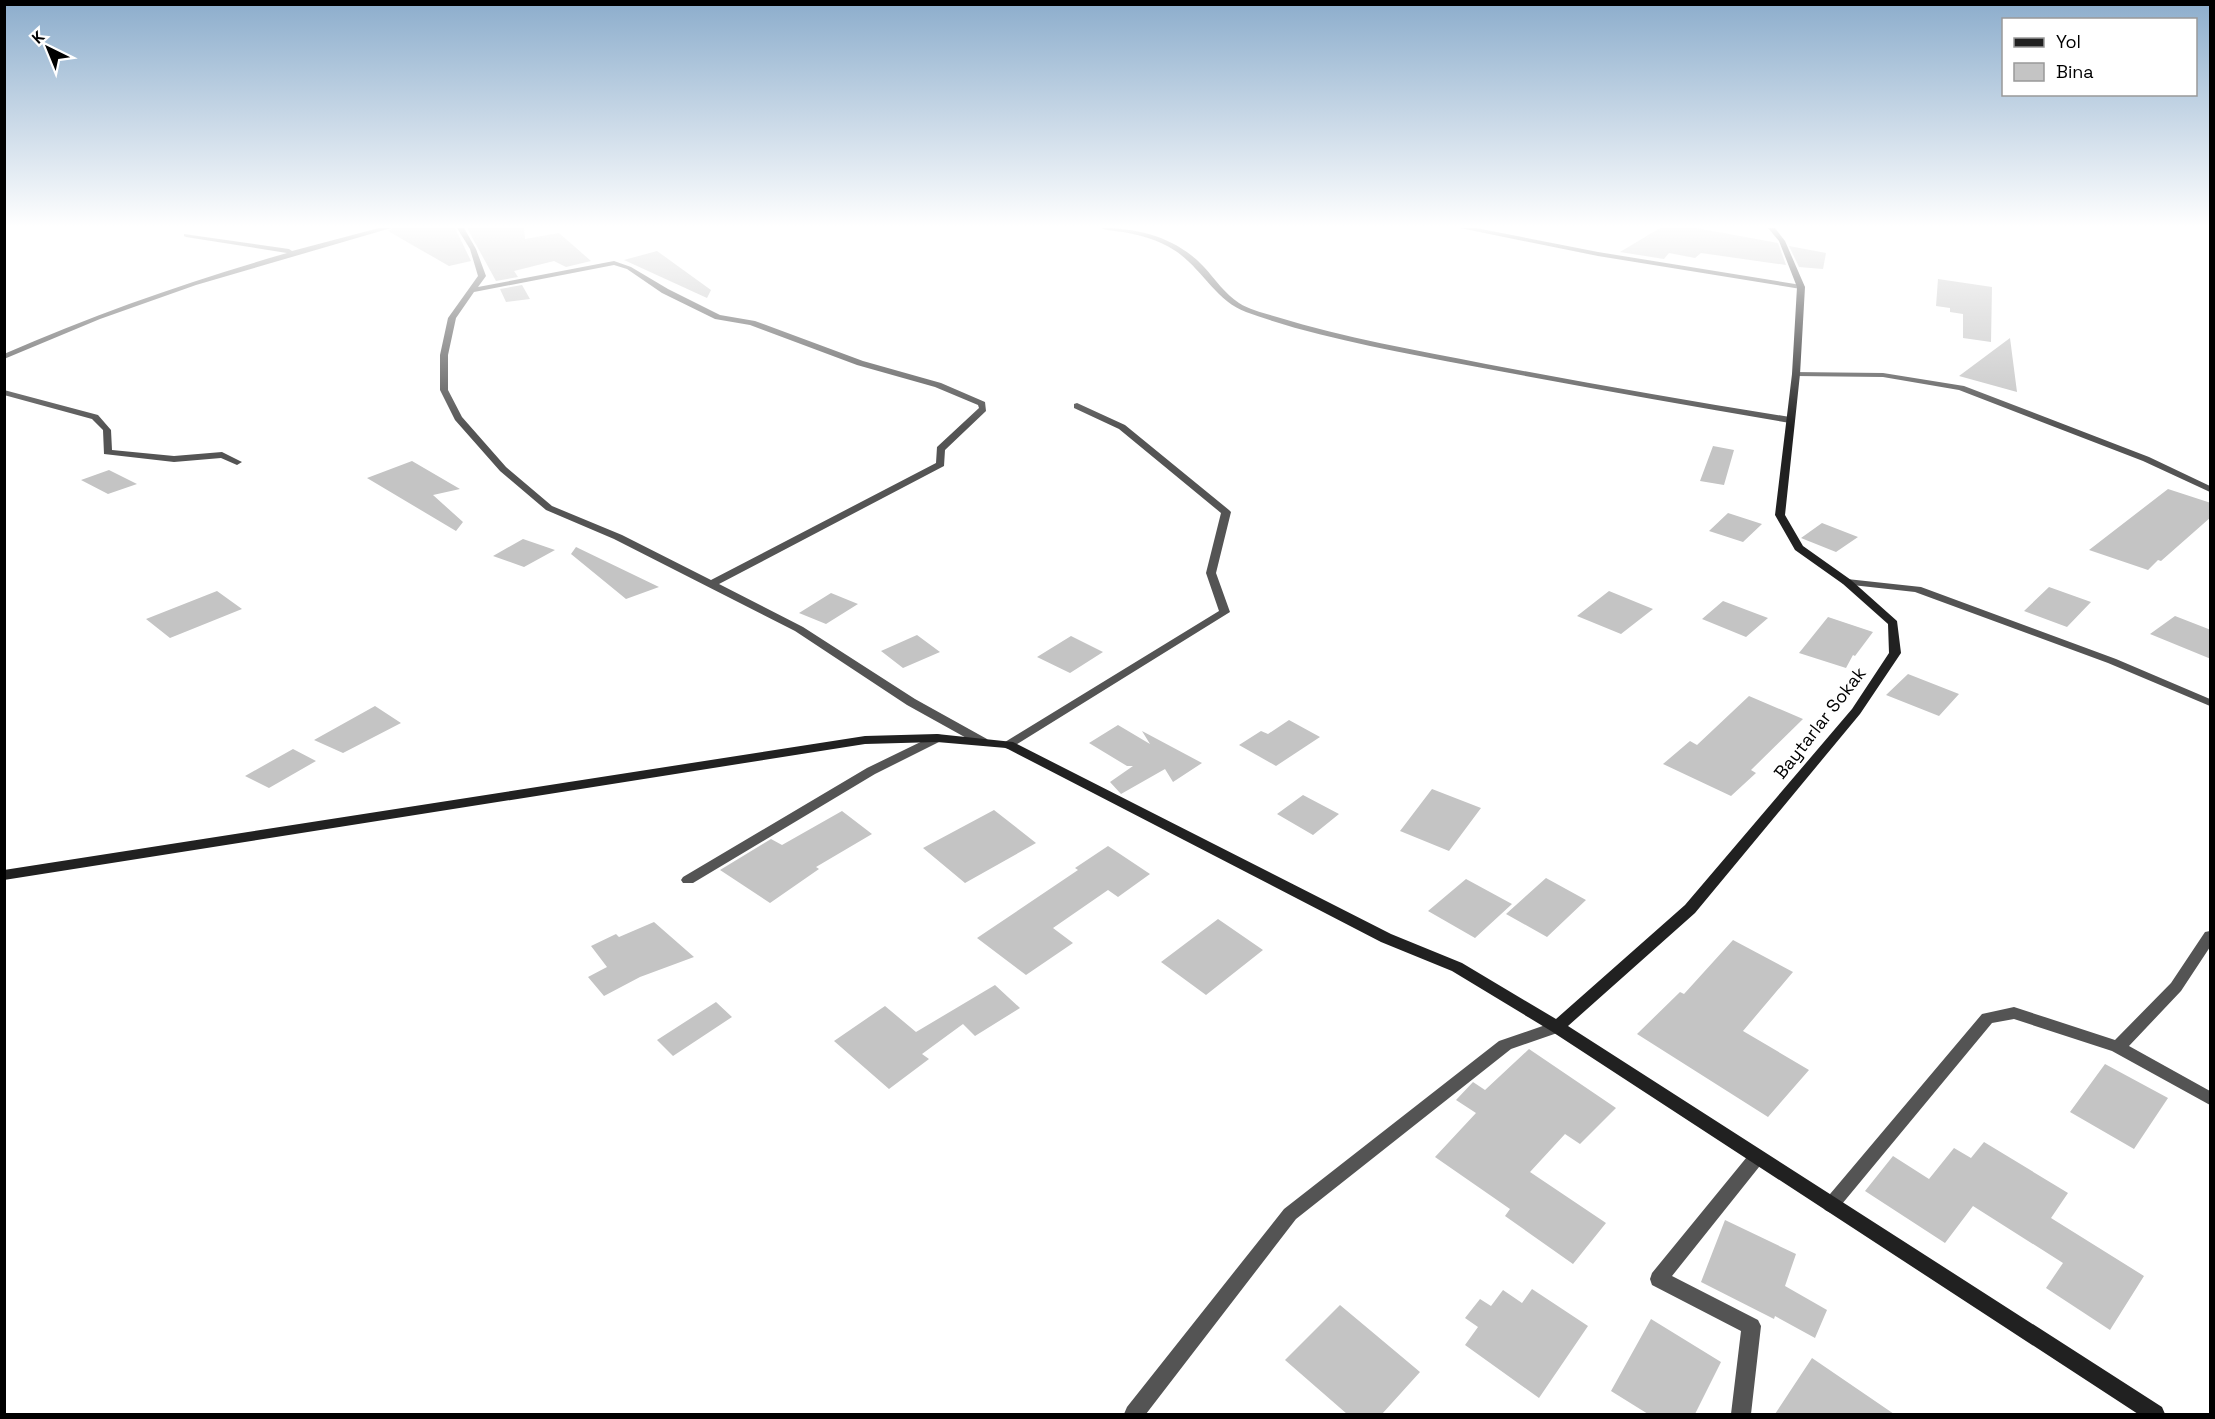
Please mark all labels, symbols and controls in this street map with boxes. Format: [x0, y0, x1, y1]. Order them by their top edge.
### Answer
north arrow [18, 18, 78, 78]
legend [2002, 18, 2197, 96]
text: K [27, 26, 49, 48]
text: Yol [2056, 30, 2081, 53]
text: Bina [2056, 60, 2094, 83]
street label: Baytarlar Sokak [1769, 662, 1871, 783]

